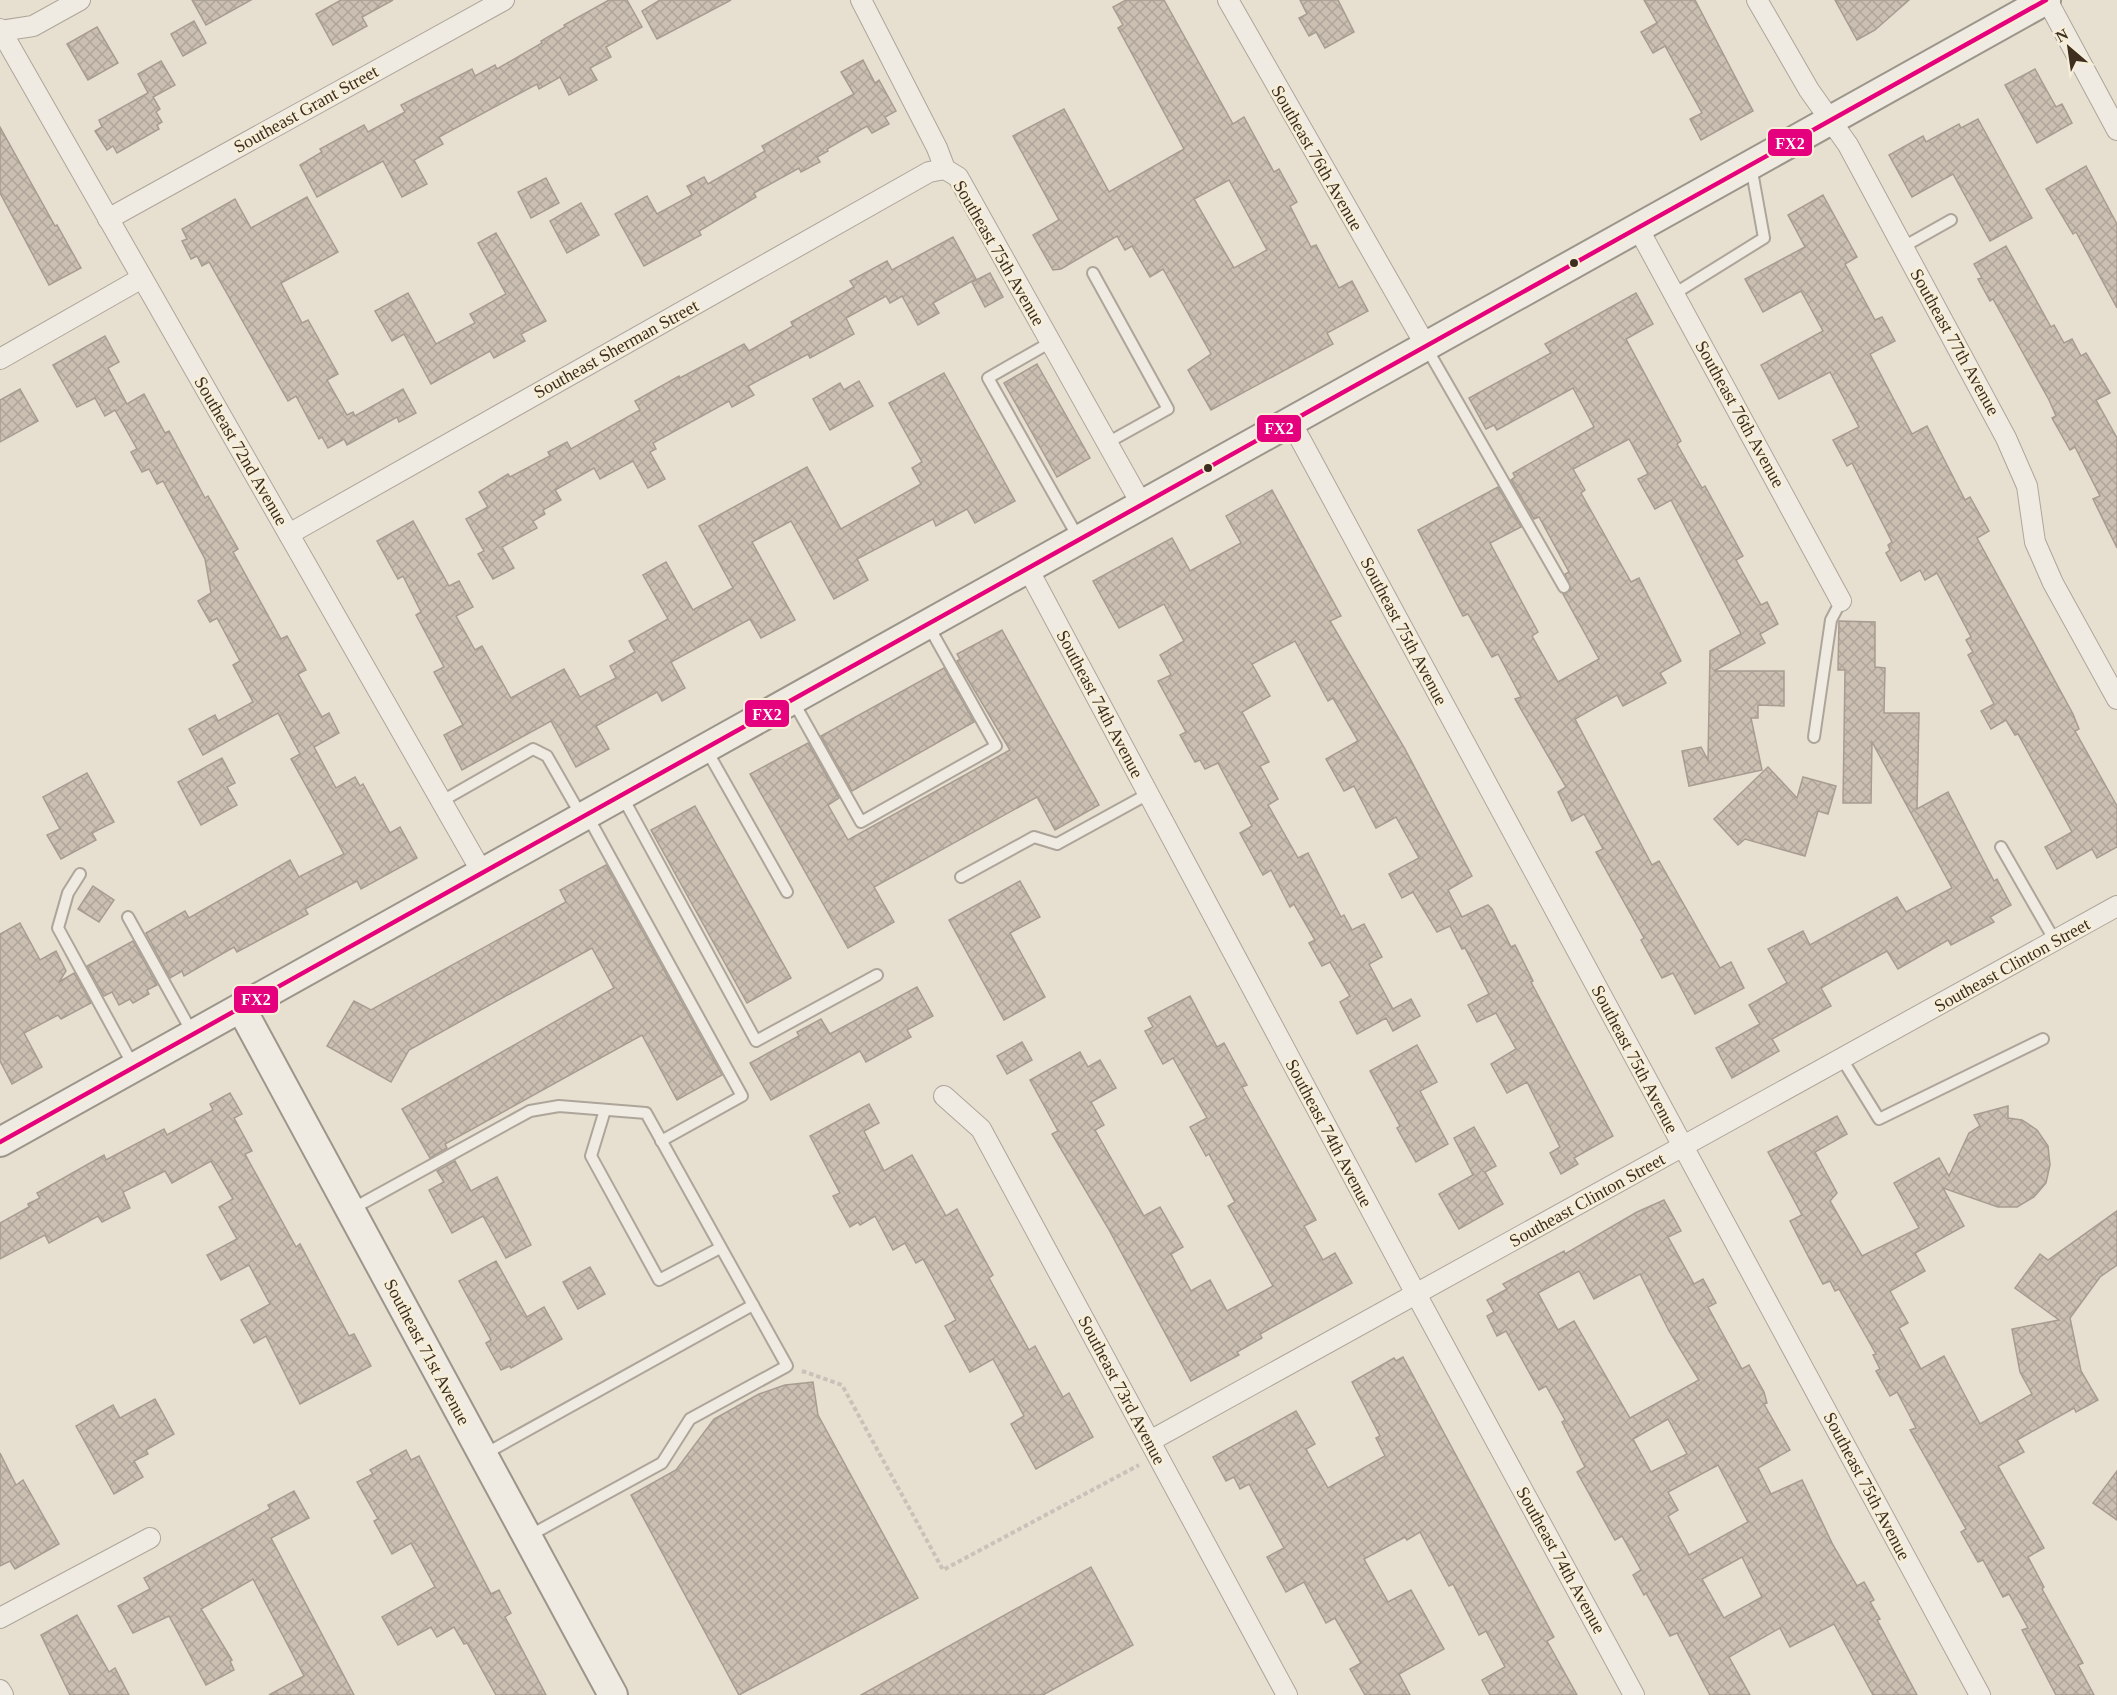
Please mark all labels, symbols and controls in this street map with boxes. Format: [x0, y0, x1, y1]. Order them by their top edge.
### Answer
north arrow [2039, 18, 2099, 78]
text: N [2053, 25, 2072, 46]
street label: Southeast Grant Street [230, 61, 382, 157]
street label: Southeast 76th Avenue [1267, 82, 1367, 234]
line badge: FX2 [1767, 128, 1813, 157]
text: FX2 [1775, 135, 1805, 152]
street label: Southeast 75th Avenue [949, 177, 1049, 329]
unlabelled marker [1568, 257, 1580, 269]
street label: Southeast 77th Avenue [1906, 265, 2004, 419]
street label: Southeast Sherman Street [530, 295, 702, 403]
street label: Southeast 76th Avenue [1691, 337, 1789, 491]
street label: Southeast 72nd Avenue [190, 373, 292, 529]
line badge: FX2 [1256, 414, 1302, 443]
text: FX2 [1264, 420, 1294, 437]
unlabelled marker [1202, 462, 1214, 474]
street label: Southeast 75th Avenue [1357, 554, 1451, 708]
street label: Southeast 74th Avenue [1053, 627, 1147, 781]
line badge: FX2 [744, 699, 790, 728]
text: FX2 [752, 706, 782, 723]
street label: Southeast Clinton Street [1931, 914, 2093, 1016]
street label: Southeast 75th Avenue [1588, 982, 1682, 1136]
line badge: FX2 [233, 985, 279, 1014]
text: FX2 [241, 991, 271, 1008]
street label: Southeast 74th Avenue [1282, 1056, 1376, 1210]
street label: Southeast Clinton Street [1506, 1149, 1668, 1251]
street label: Southeast 71st Avenue [380, 1275, 474, 1429]
street label: Southeast 73rd Avenue [1074, 1312, 1170, 1468]
street label: Southeast 75th Avenue [1820, 1409, 1914, 1563]
street label: Southeast 74th Avenue [1512, 1483, 1610, 1637]

